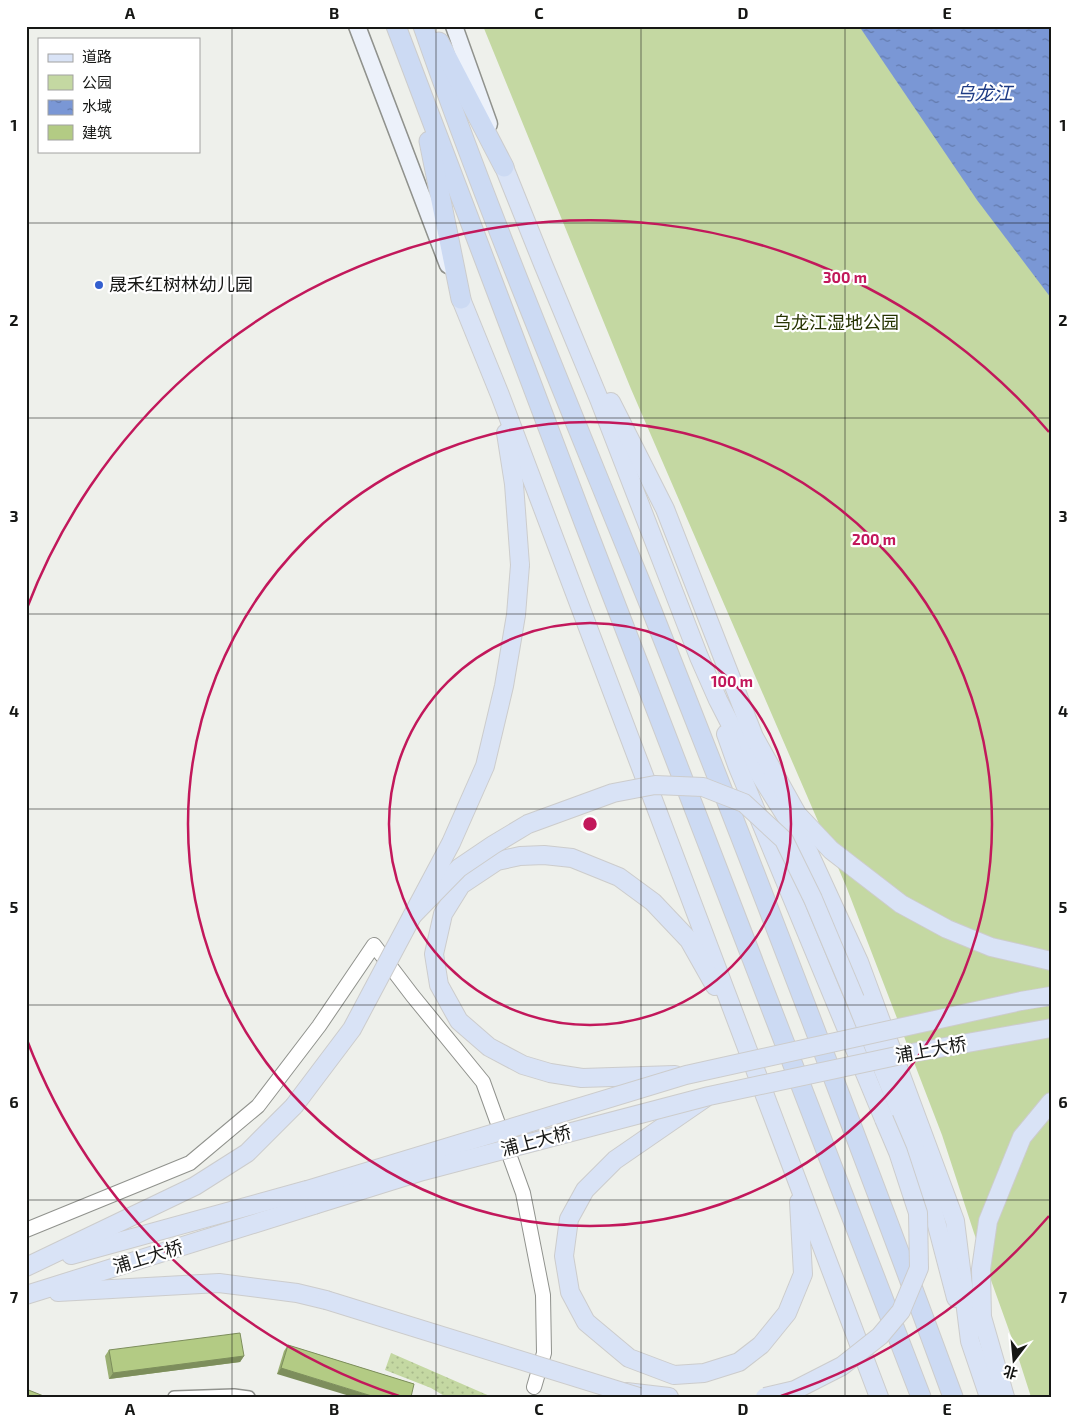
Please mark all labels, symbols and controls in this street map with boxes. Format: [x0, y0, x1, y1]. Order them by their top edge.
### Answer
text: A [125, 3, 136, 22]
text: B [329, 3, 339, 22]
text: C [534, 3, 544, 22]
text: D [738, 3, 749, 22]
text: E [942, 3, 952, 22]
legend [38, 38, 200, 152]
text: 道路 [82, 47, 112, 65]
text: 公园 [82, 73, 112, 91]
water label: 乌龙江 [955, 81, 1014, 104]
text: 水域 [82, 97, 112, 115]
text: 1 [11, 115, 17, 134]
text: 1 [1060, 115, 1066, 134]
text: 建筑 [82, 123, 112, 141]
text: 300 m [823, 268, 867, 286]
place label: 晟禾红树林幼儿园 [109, 273, 253, 295]
marker: 晟禾红树林幼儿园 [93, 279, 105, 291]
text: 2 [9, 310, 19, 329]
text: 2 [1058, 310, 1068, 329]
park label: 乌龙江湿地公园 [773, 311, 899, 333]
text: 3 [9, 506, 19, 525]
text: 3 [1058, 506, 1068, 525]
text: 200 m [852, 530, 896, 548]
text: 100 m [711, 672, 753, 690]
text: 4 [9, 701, 19, 720]
text: 4 [1058, 701, 1068, 720]
centre of rings [581, 815, 599, 833]
text: 5 [10, 897, 19, 916]
text: 5 [1059, 897, 1068, 916]
street label: 浦上大桥 [893, 1032, 968, 1066]
text: 6 [9, 1092, 19, 1111]
text: 6 [1058, 1092, 1068, 1111]
street label: 浦上大桥 [498, 1120, 573, 1160]
street label: 浦上大桥 [110, 1235, 185, 1277]
text: 7 [10, 1287, 19, 1306]
text: 7 [1059, 1287, 1068, 1306]
north arrow [990, 1336, 1040, 1386]
text: 北 [1001, 1363, 1019, 1383]
text: A [125, 1399, 136, 1418]
text: B [329, 1399, 339, 1418]
text: C [534, 1399, 544, 1418]
text: D [738, 1399, 749, 1418]
text: E [942, 1399, 952, 1418]

